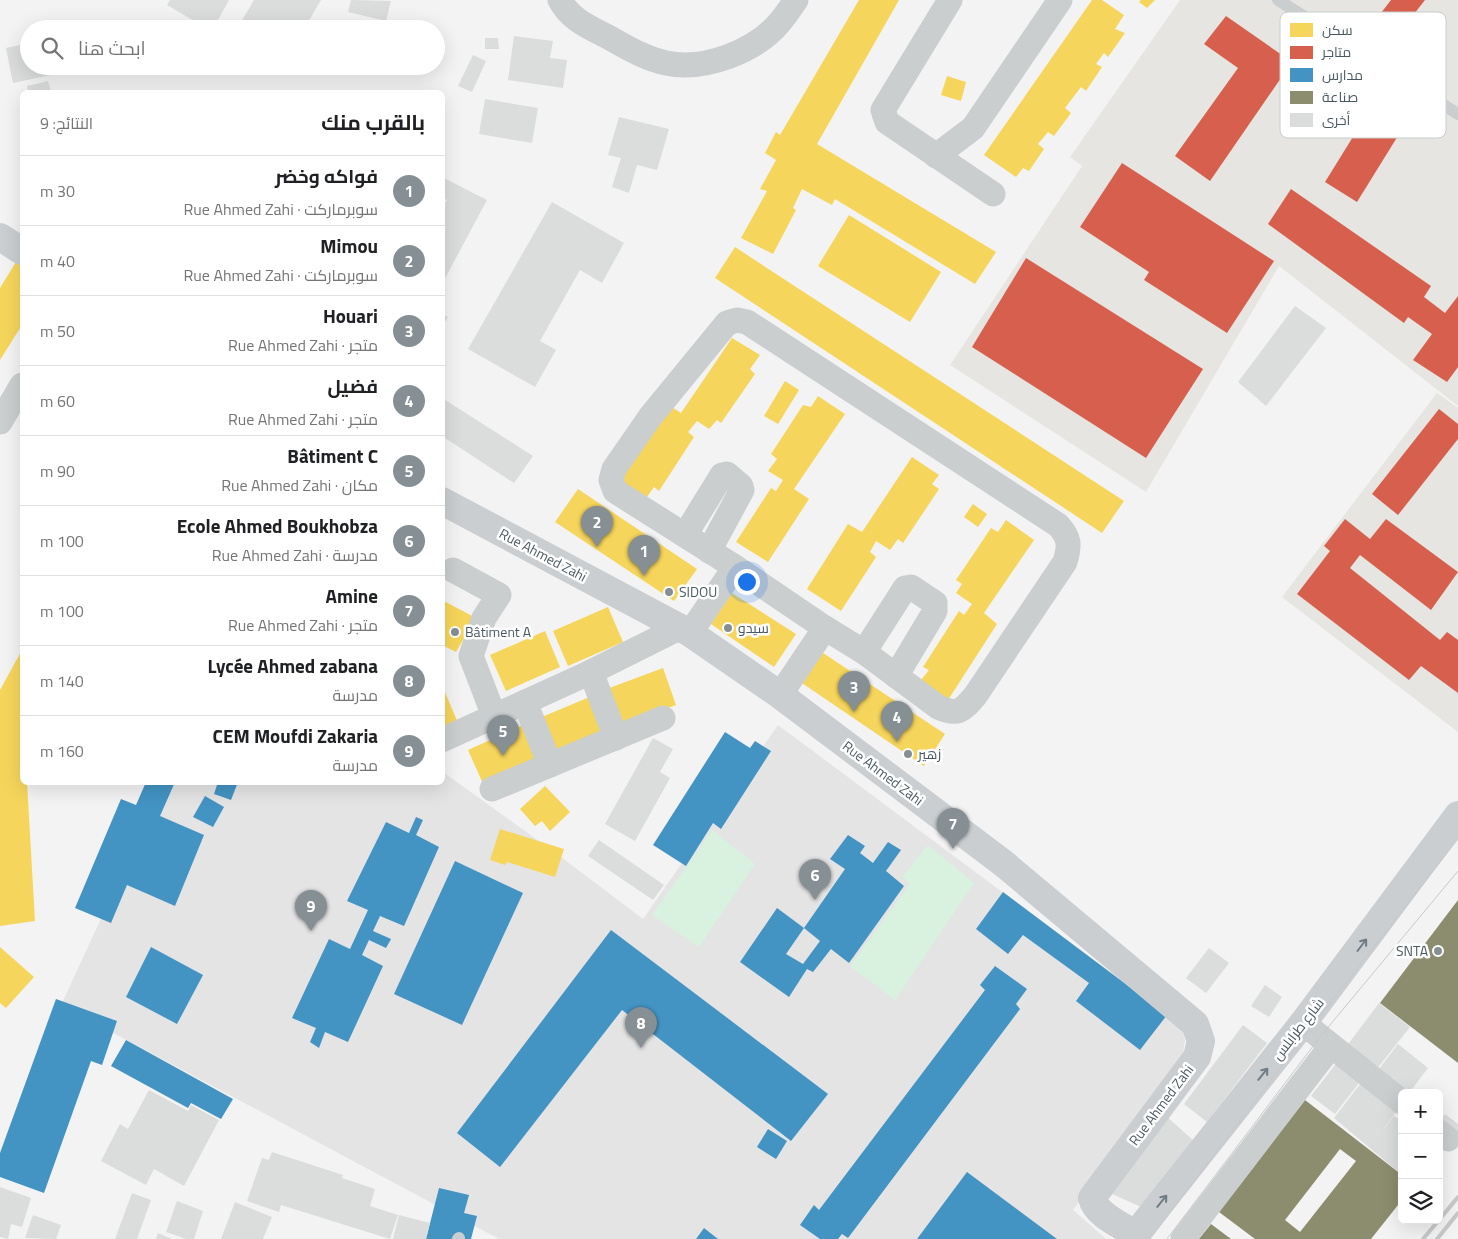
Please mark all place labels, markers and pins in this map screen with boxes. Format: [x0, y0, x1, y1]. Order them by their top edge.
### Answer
pin: 2 [581, 506, 613, 547]
pin: 1 [628, 535, 660, 576]
place label: SIDOU [679, 581, 717, 602]
marker: SIDOU [663, 586, 675, 598]
place label: سيدو [738, 617, 769, 638]
place label: Bâtiment A [465, 621, 532, 642]
marker: سيدو [722, 622, 734, 634]
marker: Bâtiment A [449, 626, 461, 638]
pin: 3 [838, 671, 870, 712]
pin: 4 [881, 701, 913, 742]
pin: 5 [487, 715, 519, 756]
place label: زهير [917, 743, 941, 764]
marker: زهير [902, 748, 914, 760]
pin: 7 [937, 808, 969, 849]
pin: 6 [799, 859, 831, 900]
pin: 9 [295, 890, 327, 931]
place label: SNTA [1396, 940, 1429, 961]
marker: SNTA [1432, 945, 1444, 957]
pin: 8 [625, 1007, 657, 1048]

